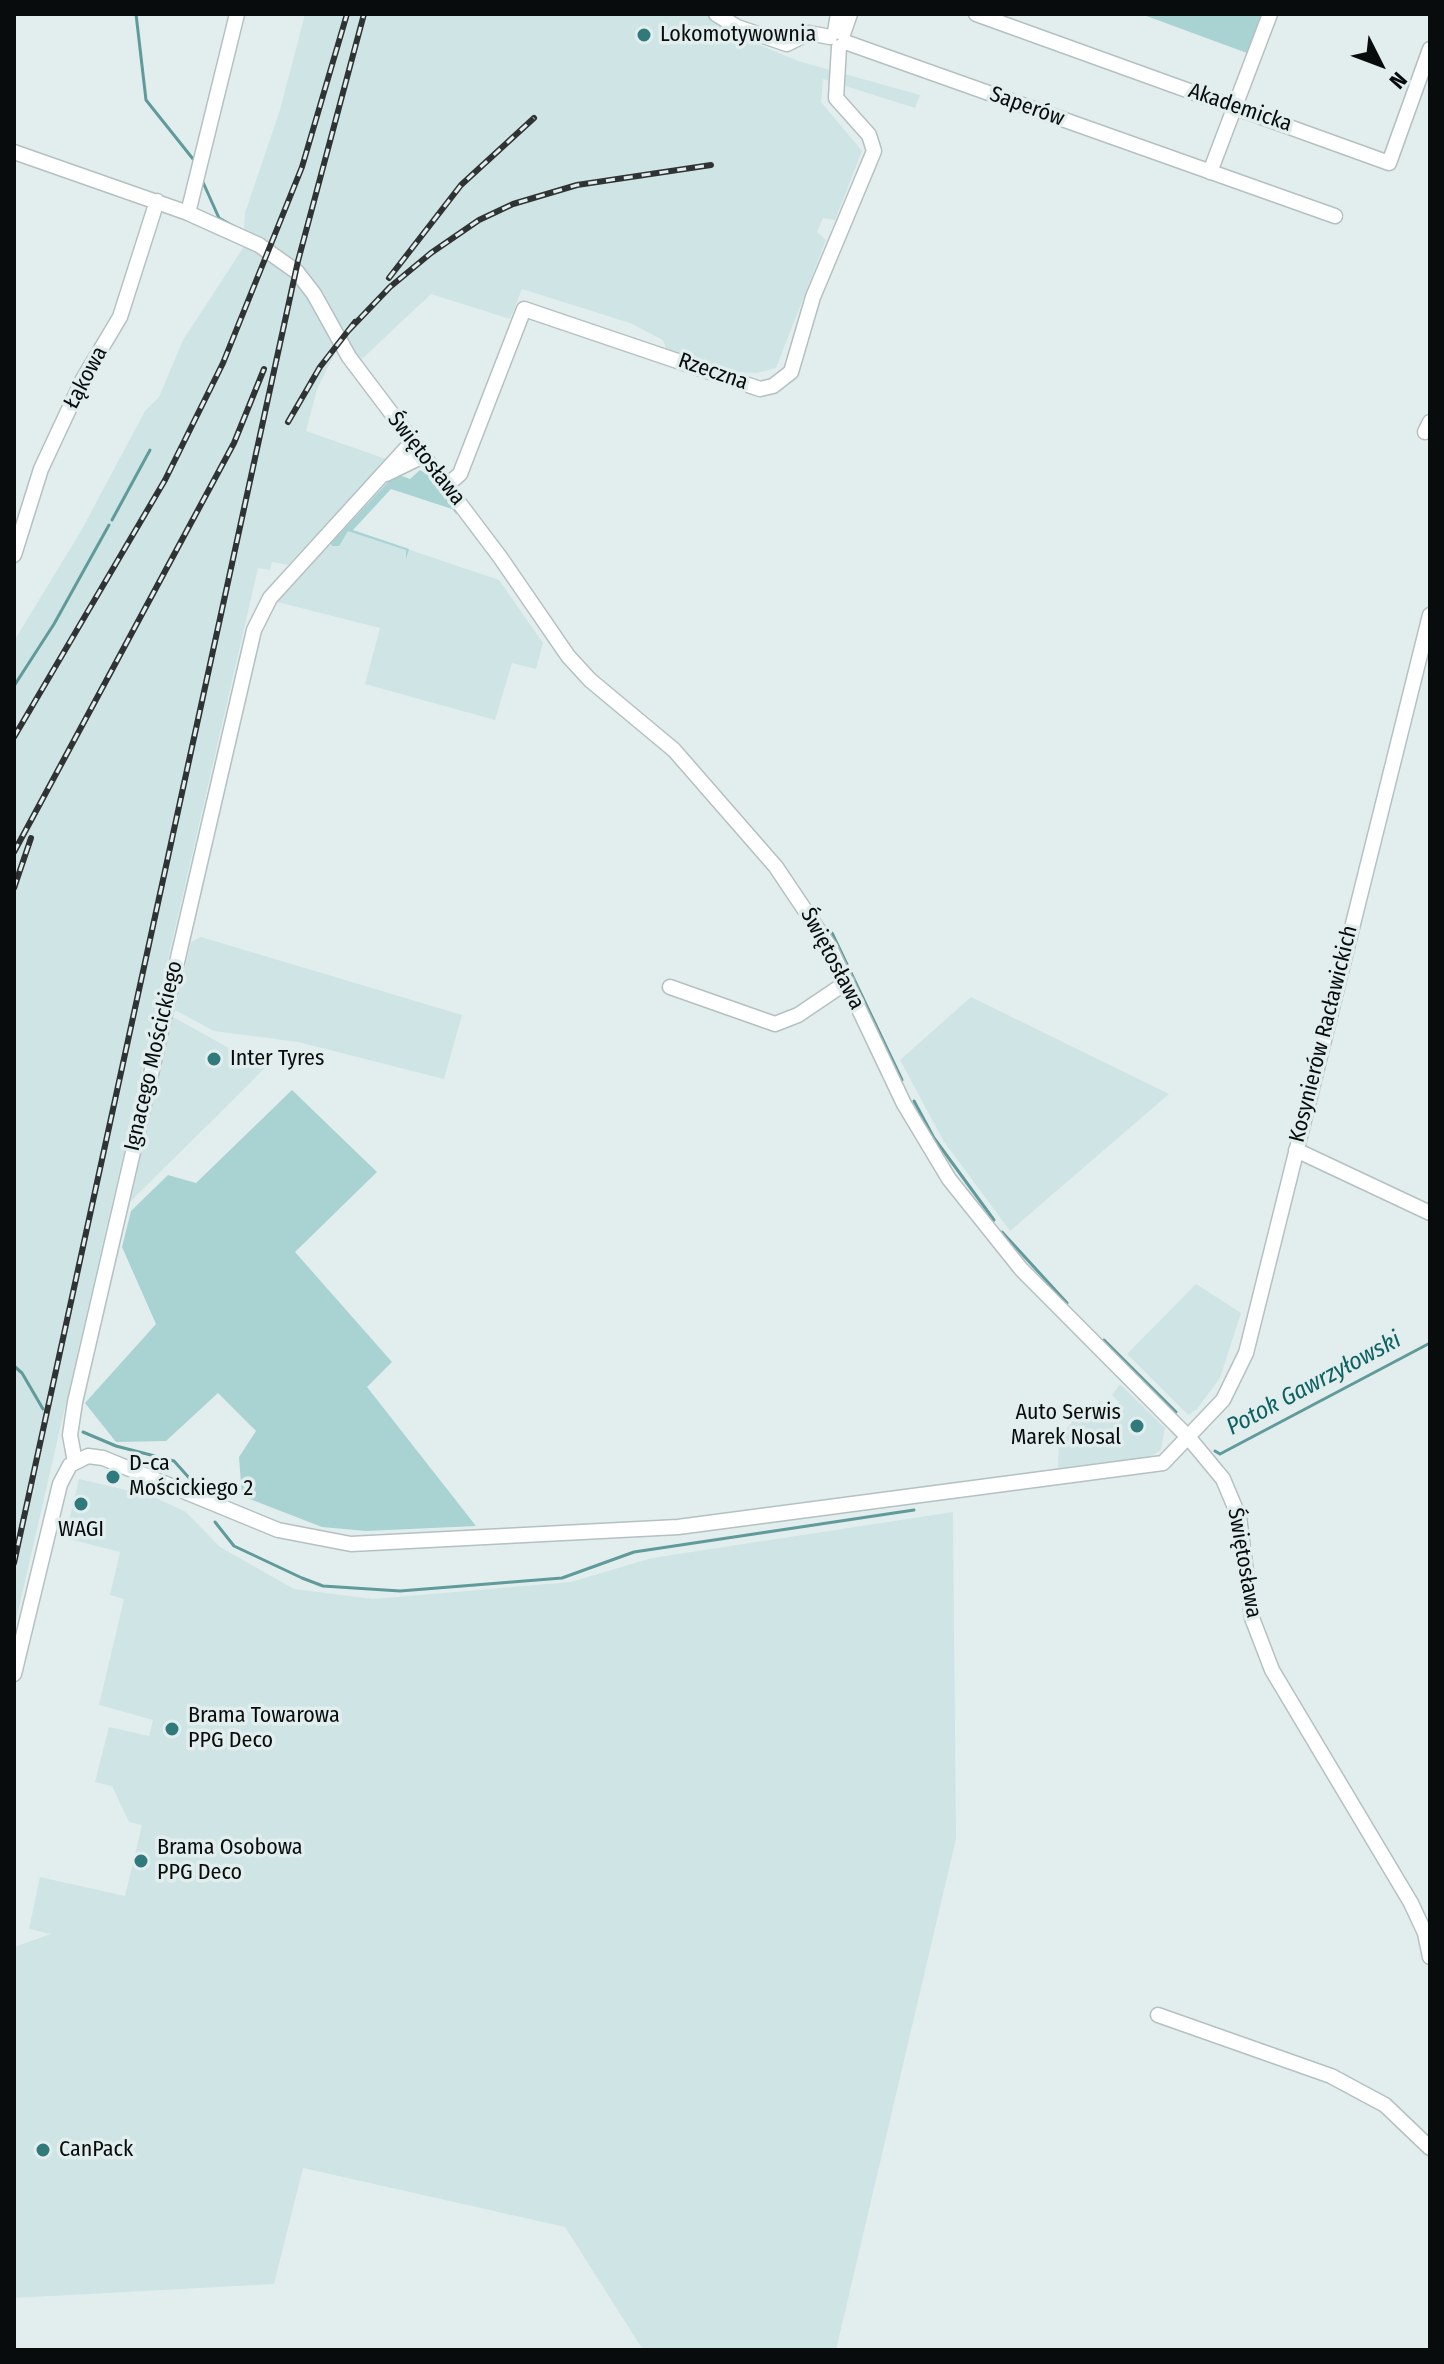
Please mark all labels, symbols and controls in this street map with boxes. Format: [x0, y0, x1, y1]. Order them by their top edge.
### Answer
place label: Lokomotywownia [660, 22, 816, 48]
north arrow [1340, 24, 1420, 104]
marker: Lokomotywownia [635, 26, 653, 44]
text: N [1384, 66, 1413, 94]
street label: Akademicka [1185, 78, 1295, 138]
street label: Saperów [986, 81, 1068, 133]
street label: Łąkowa [59, 342, 113, 414]
street label: Rzeczna [675, 348, 751, 396]
street label: Świętosława [381, 407, 471, 511]
street label: Świętosława [794, 904, 870, 1014]
street label: Kosynierów Racławickich [1284, 923, 1364, 1145]
street label: Ignacego Mościckiego [119, 958, 189, 1154]
place label: Inter Tyres [230, 1046, 324, 1072]
marker: Inter Tyres [205, 1050, 223, 1068]
water label: Potok Gawrzyłowski [1222, 1326, 1406, 1442]
place label: Auto Serwis Marek Nosal [1011, 1400, 1121, 1452]
marker: Auto Serwis Marek Nosal [1128, 1417, 1146, 1435]
place label: D-ca Mościckiego 2 [129, 1451, 253, 1502]
marker: D-ca Mościckiego 2 [104, 1468, 122, 1486]
marker: WAGI [72, 1495, 90, 1513]
street label: Świętosława [1221, 1506, 1267, 1620]
place label: WAGI [58, 1517, 104, 1543]
place label: Brama Towarowa PPG Deco [188, 1703, 340, 1754]
marker: Brama Towarowa PPG Deco [163, 1720, 181, 1738]
place label: Brama Osobowa PPG Deco [157, 1835, 303, 1886]
marker: Brama Osobowa PPG Deco [132, 1852, 150, 1870]
place label: CanPack [59, 2137, 133, 2163]
marker: CanPack [34, 2141, 52, 2159]

